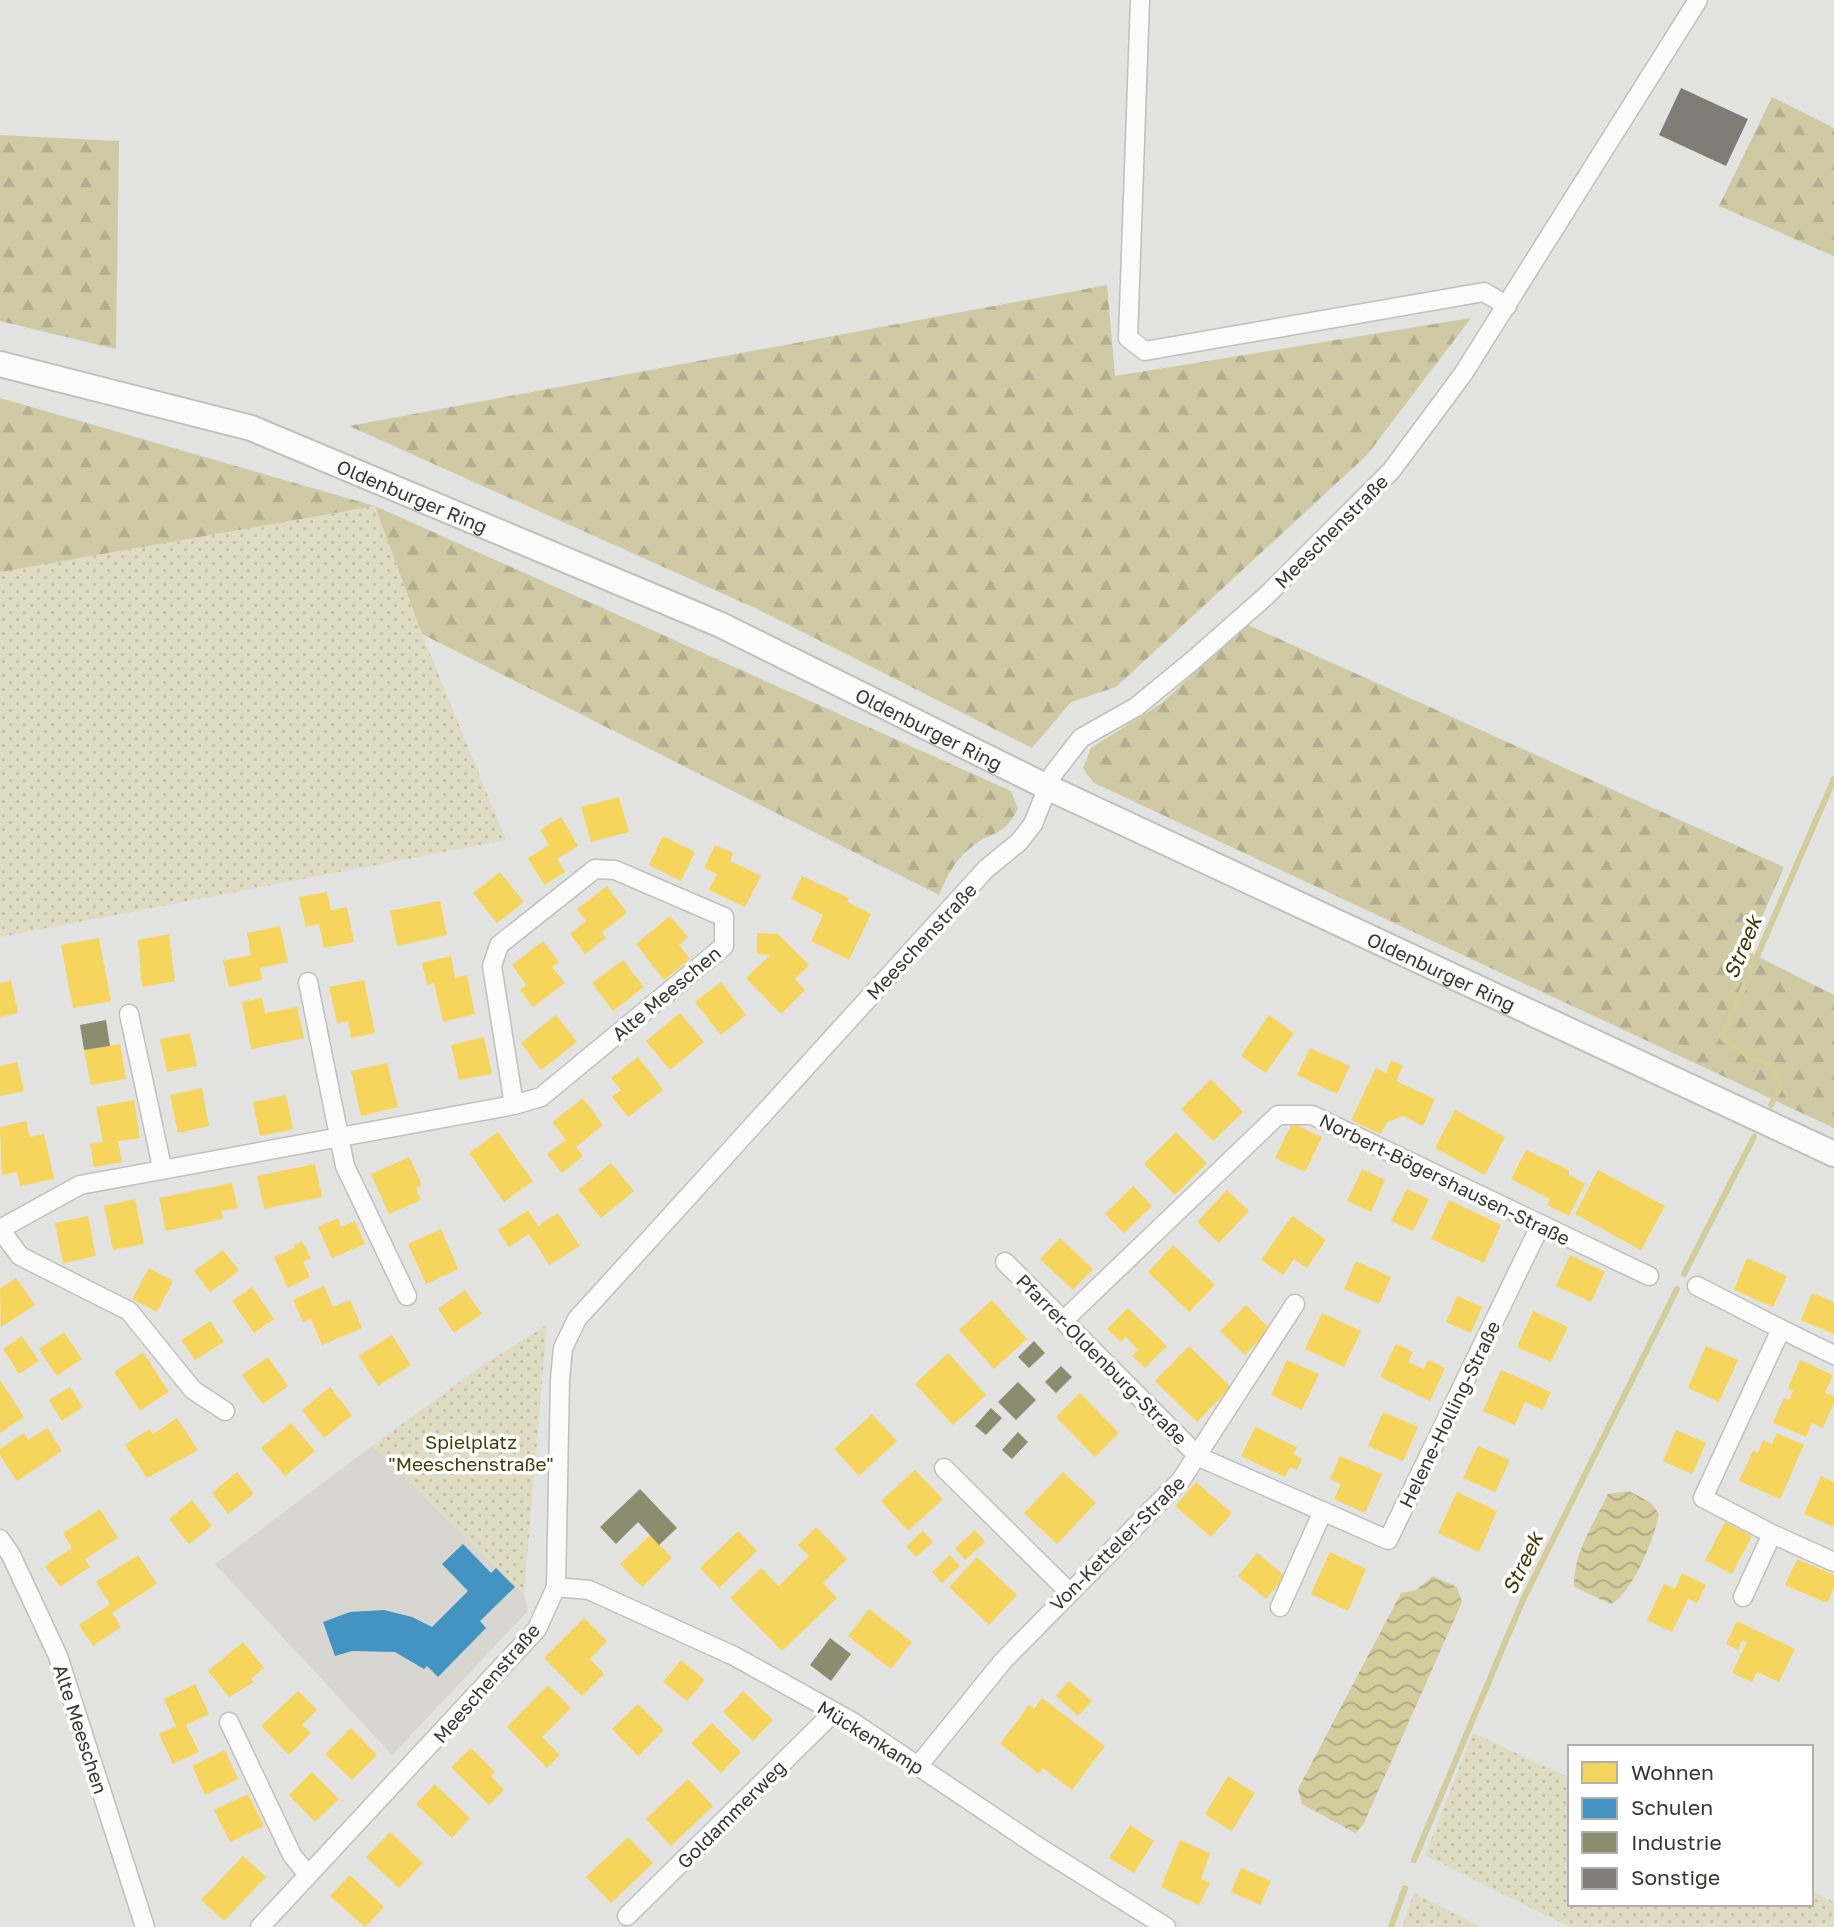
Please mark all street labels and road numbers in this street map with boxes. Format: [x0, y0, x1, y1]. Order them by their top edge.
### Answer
street label: Oldenburger Ring [334, 454, 491, 537]
street label: Meeschenstraße [1270, 470, 1392, 592]
street label: Oldenburger Ring [852, 682, 1006, 775]
street label: Meeschenstraße [861, 878, 981, 1004]
street label: Oldenburger Ring [1364, 927, 1519, 1015]
street label: Alte Meeschen [607, 941, 725, 1045]
street label: Norbert-Bögershausen-Straße [1316, 1108, 1574, 1250]
street label: Pfarrer-Oldenburg-Straße [1012, 1269, 1192, 1449]
street label: Helene-Holling-Straße [1394, 1317, 1504, 1511]
street label: Von-Ketteler-Straße [1045, 1471, 1189, 1615]
street label: Meeschenstraße [428, 1619, 544, 1747]
street label: Alte Meeschen [49, 1661, 113, 1797]
street label: Mückenkamp [814, 1695, 928, 1779]
street label: Goldammerweg [672, 1755, 790, 1873]

